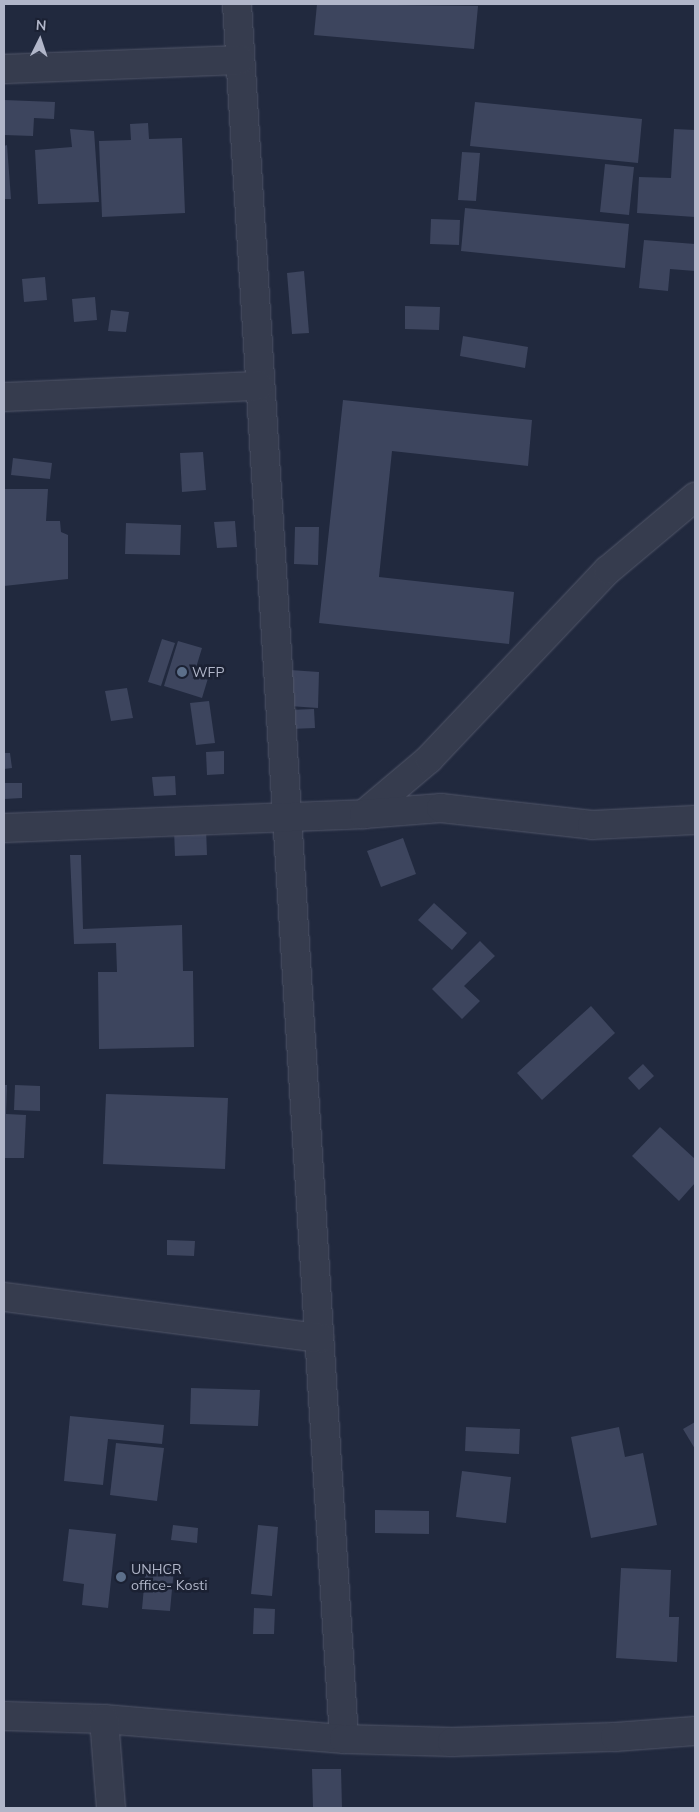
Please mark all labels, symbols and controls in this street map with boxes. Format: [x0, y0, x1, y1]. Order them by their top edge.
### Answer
north arrow [15, 15, 65, 65]
text: N [35, 16, 47, 34]
place label: WFP [192, 664, 225, 680]
marker: WFP [176, 666, 188, 678]
place label: UNHCR office- Kosti [131, 1561, 207, 1594]
marker: UNHCR office- Kosti [115, 1571, 127, 1583]

